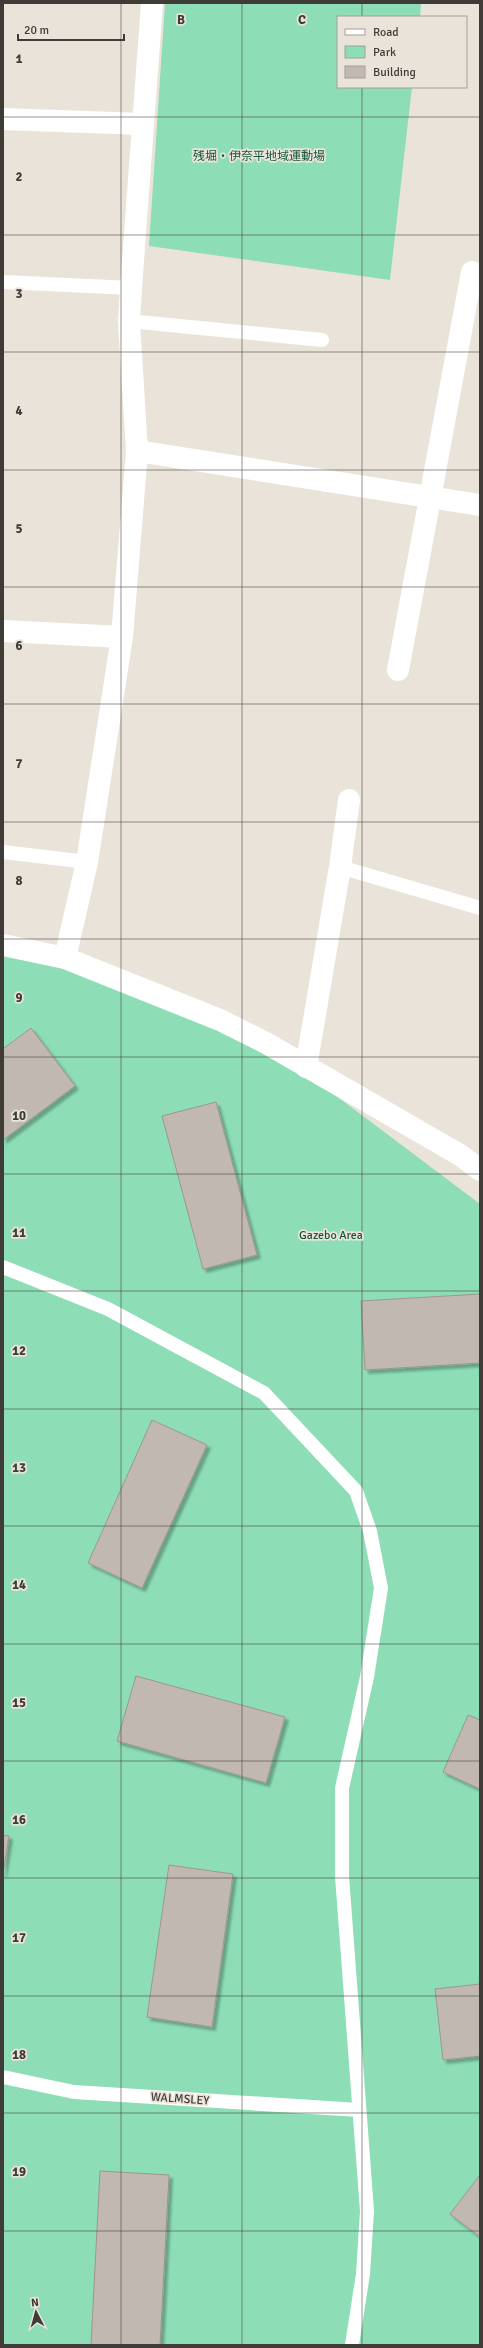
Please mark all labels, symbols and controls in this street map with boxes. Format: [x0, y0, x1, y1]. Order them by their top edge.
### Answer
text: B [177, 12, 185, 28]
text: C [298, 12, 306, 28]
scale bar [18, 16, 124, 42]
legend [337, 16, 467, 88]
text: 20 m [24, 23, 49, 38]
text: Road [373, 25, 399, 40]
text: Park [373, 45, 396, 60]
text: 1 [15, 51, 23, 67]
text: Building [373, 65, 416, 80]
park label: 残堀・伊奈平地域運動場 [193, 149, 325, 164]
text: 2 [15, 169, 23, 185]
text: 3 [15, 286, 23, 302]
text: 4 [15, 403, 23, 419]
text: 5 [15, 521, 23, 537]
text: 6 [15, 638, 23, 654]
text: 7 [15, 756, 23, 772]
text: 8 [15, 873, 23, 889]
text: 9 [15, 990, 23, 1006]
text: 10 [12, 1108, 26, 1124]
text: 11 [12, 1225, 26, 1241]
park label: Gazebo Area [299, 1228, 363, 1243]
text: 12 [12, 1343, 26, 1359]
text: 13 [12, 1460, 26, 1476]
text: 14 [12, 1577, 26, 1593]
text: 15 [12, 1695, 26, 1711]
text: 16 [12, 1812, 26, 1828]
text: 17 [12, 1930, 26, 1946]
text: 18 [12, 2047, 26, 2063]
street label: WALMSLEY [150, 2089, 210, 2109]
text: 19 [12, 2164, 26, 2180]
north arrow [16, 2292, 56, 2332]
text: N [31, 2296, 39, 2309]

